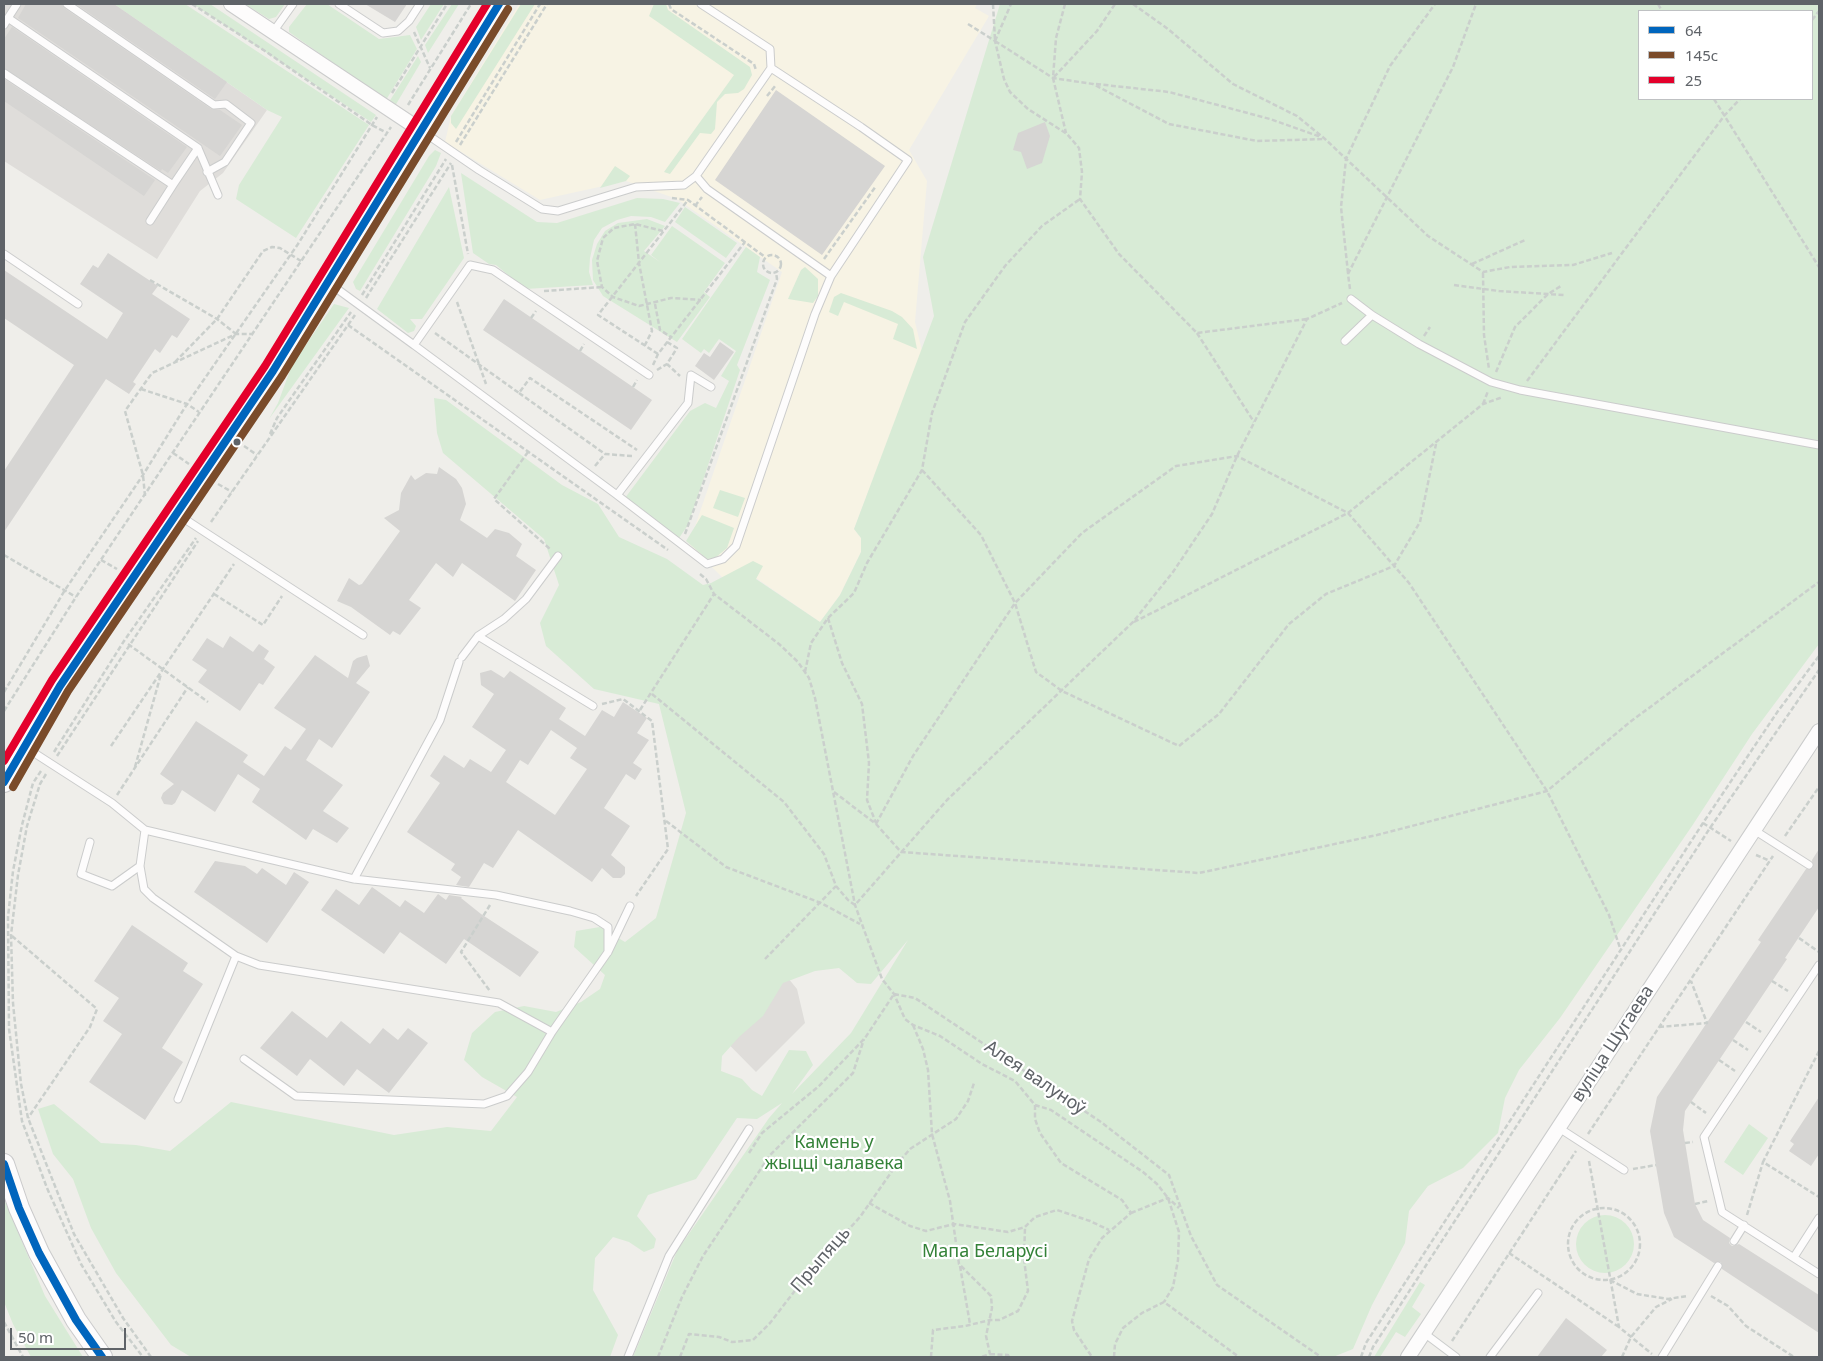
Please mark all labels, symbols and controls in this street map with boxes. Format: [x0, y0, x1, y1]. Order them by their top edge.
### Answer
legend [1638, 10, 1813, 100]
text: 64 [1685, 20, 1702, 40]
text: 145с [1685, 45, 1718, 65]
text: 25 [1685, 70, 1702, 90]
unlabelled marker [232, 437, 242, 447]
street label: вуліца Шугаева [1567, 982, 1659, 1106]
street label: Алея валуноў [980, 1036, 1090, 1120]
park label: Камень у жыцці чалавека [764, 1132, 904, 1174]
street label: Прыпяць [787, 1223, 855, 1297]
park label: Мапа Беларусі [922, 1241, 1048, 1263]
scale bar [12, 1318, 129, 1350]
text: 50 m [18, 1327, 53, 1347]

